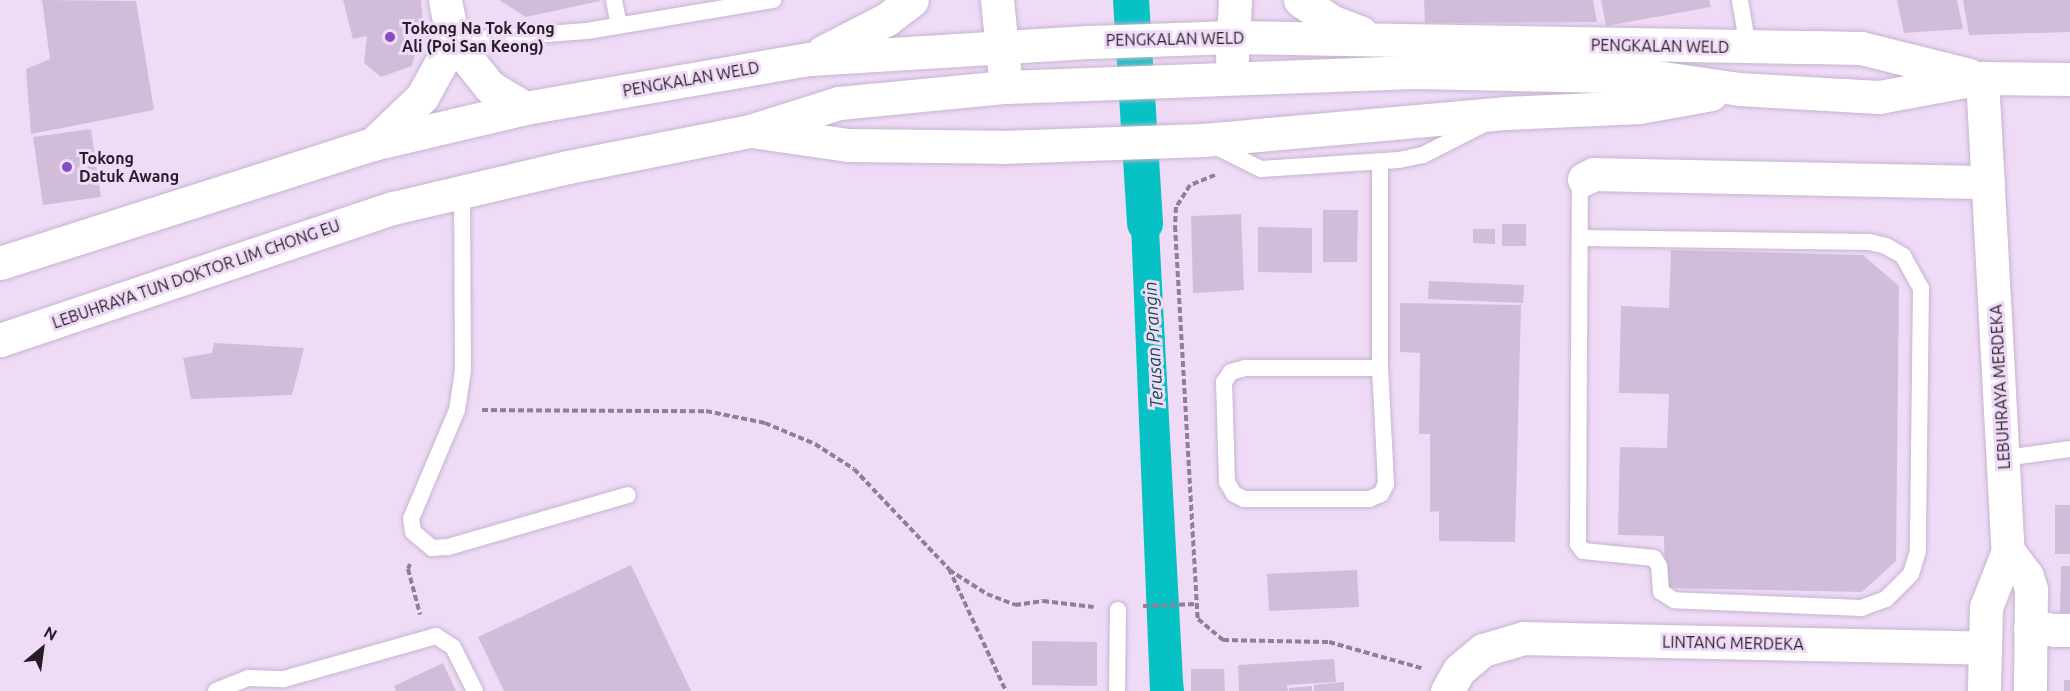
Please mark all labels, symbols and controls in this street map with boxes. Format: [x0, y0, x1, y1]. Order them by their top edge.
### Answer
place label: Tokong Na Tok Kong Ali (Poi San Keong) [402, 18, 555, 56]
street label: PENGKALAN WELD [1106, 28, 1244, 50]
marker: Tokong Na Tok Kong Ali (Poi San Keong) [383, 30, 397, 44]
street label: PENGKALAN WELD [1591, 35, 1729, 57]
street label: PENGKALAN WELD [621, 58, 761, 100]
place label: Tokong Datuk Awang [79, 148, 179, 186]
marker: Tokong Datuk Awang [60, 160, 74, 174]
street label: LEBUHRAYA TUN DOKTOR LIM CHONG EU [50, 216, 342, 332]
water label: Terusan Prangin [1139, 281, 1167, 409]
street label: LEBUHRAYA MERDEKA [1986, 304, 2014, 470]
north arrow [12, 619, 72, 679]
text: N [41, 622, 60, 644]
street label: LINTANG MERDEKA [1662, 632, 1804, 654]

